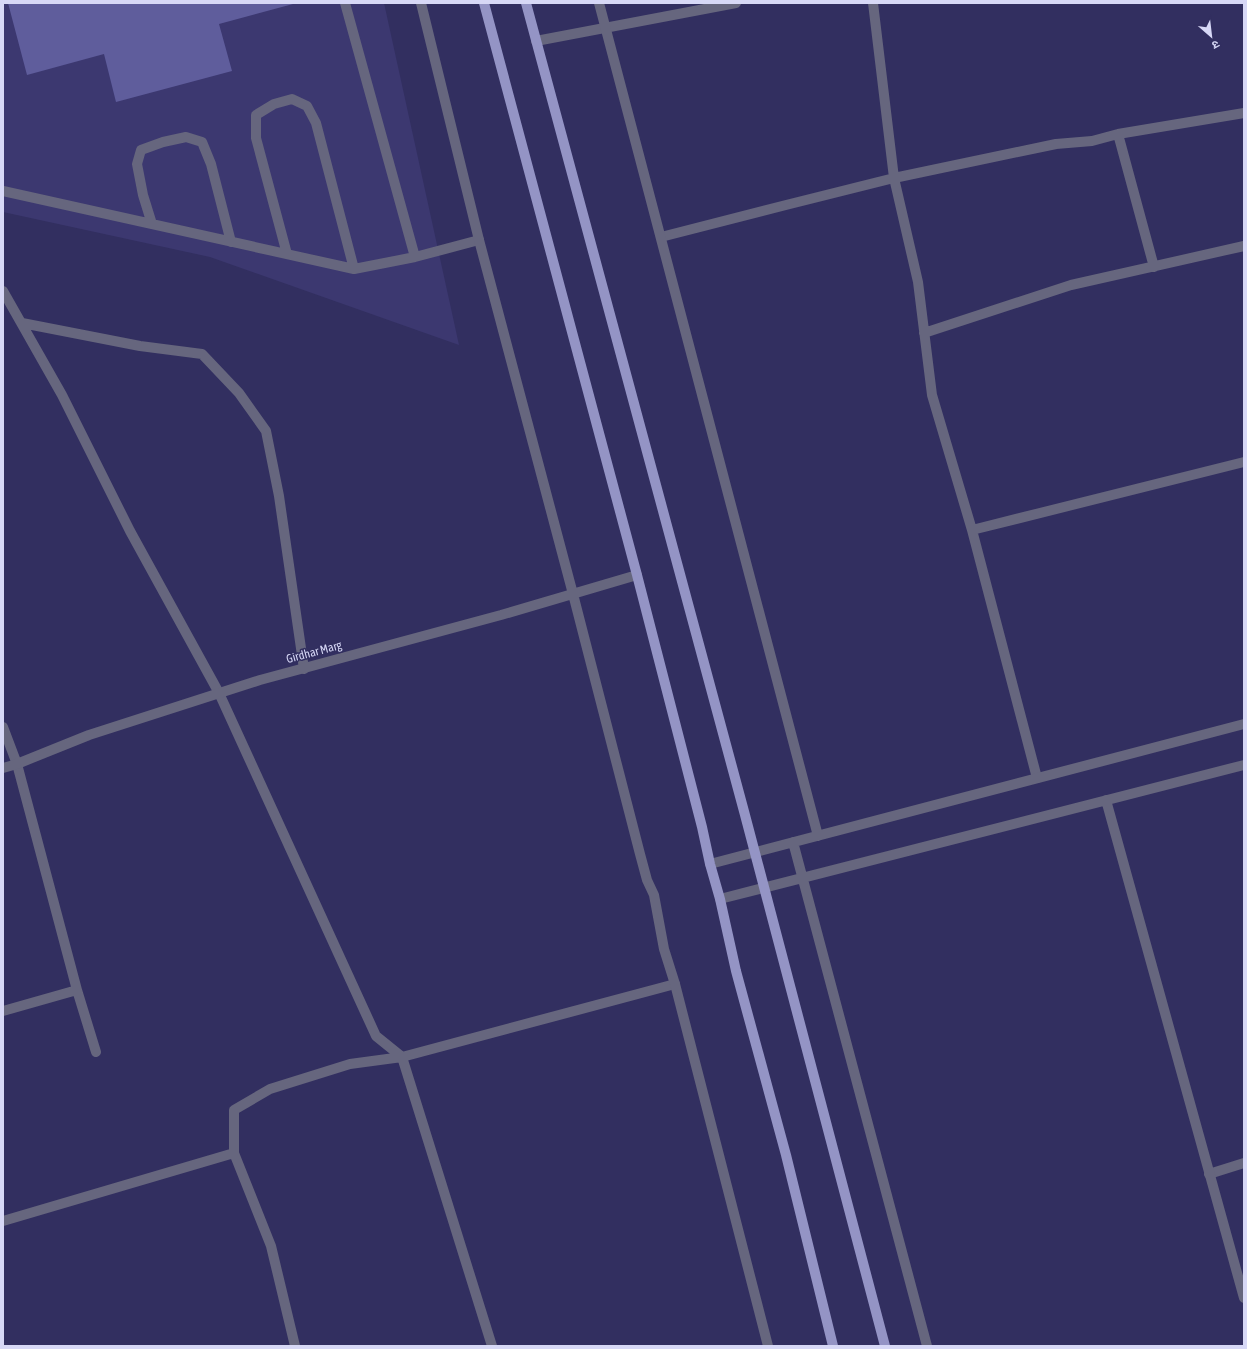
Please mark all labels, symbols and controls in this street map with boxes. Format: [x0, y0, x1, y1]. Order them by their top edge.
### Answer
north arrow [1191, 16, 1231, 56]
text: उ [1210, 38, 1221, 52]
street label: Girdhar Marg [285, 638, 344, 666]

